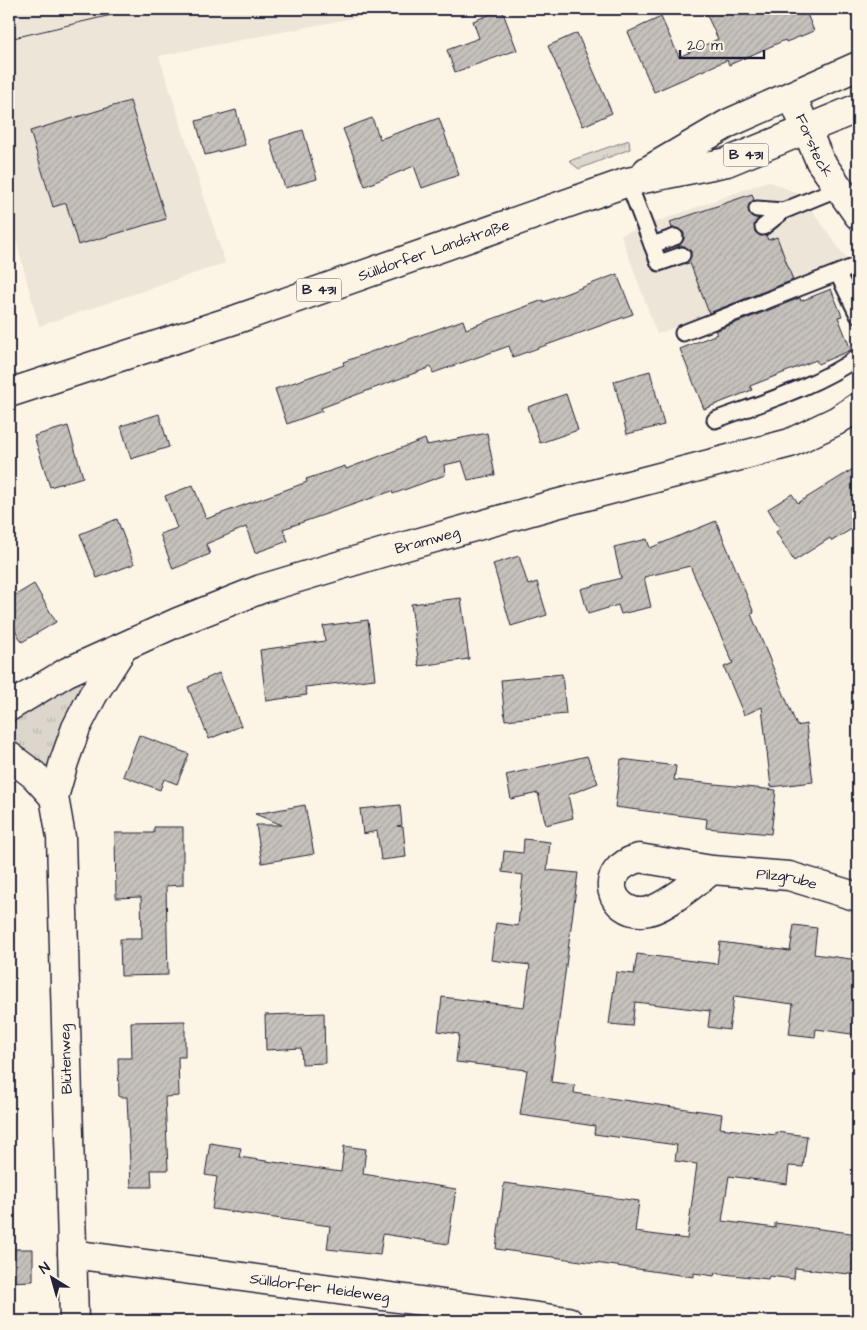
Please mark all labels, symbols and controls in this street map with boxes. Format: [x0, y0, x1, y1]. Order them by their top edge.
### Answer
scale bar [680, 28, 763, 60]
text: 20 m [687, 35, 723, 56]
street label: Forsteck [790, 110, 838, 181]
road number: B 431 [724, 144, 768, 166]
street label: Sülldorfer Landstraße [355, 214, 512, 286]
road number: B 431 [296, 278, 342, 302]
street label: Bramweg [392, 521, 462, 559]
street label: Pilzgrube [756, 863, 820, 895]
street label: Blütenweg [54, 1023, 79, 1095]
north arrow [28, 1252, 78, 1302]
text: N [35, 1258, 54, 1279]
street label: Sülldorfer Heideweg [248, 1268, 391, 1308]

